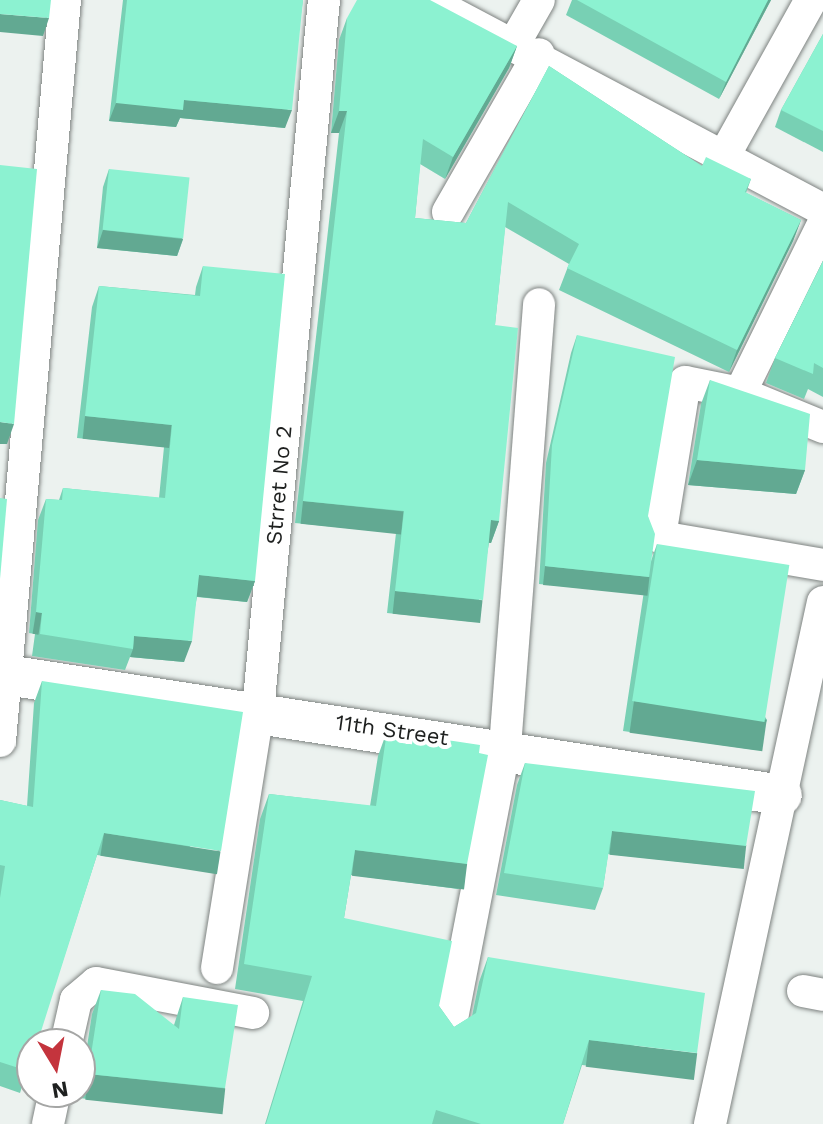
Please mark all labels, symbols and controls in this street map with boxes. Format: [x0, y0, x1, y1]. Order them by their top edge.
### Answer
street label: Strret No 2 [261, 424, 297, 546]
street label: 11th Street [334, 709, 450, 751]
north arrow [16, 1028, 96, 1108]
text: N [50, 1076, 70, 1104]

